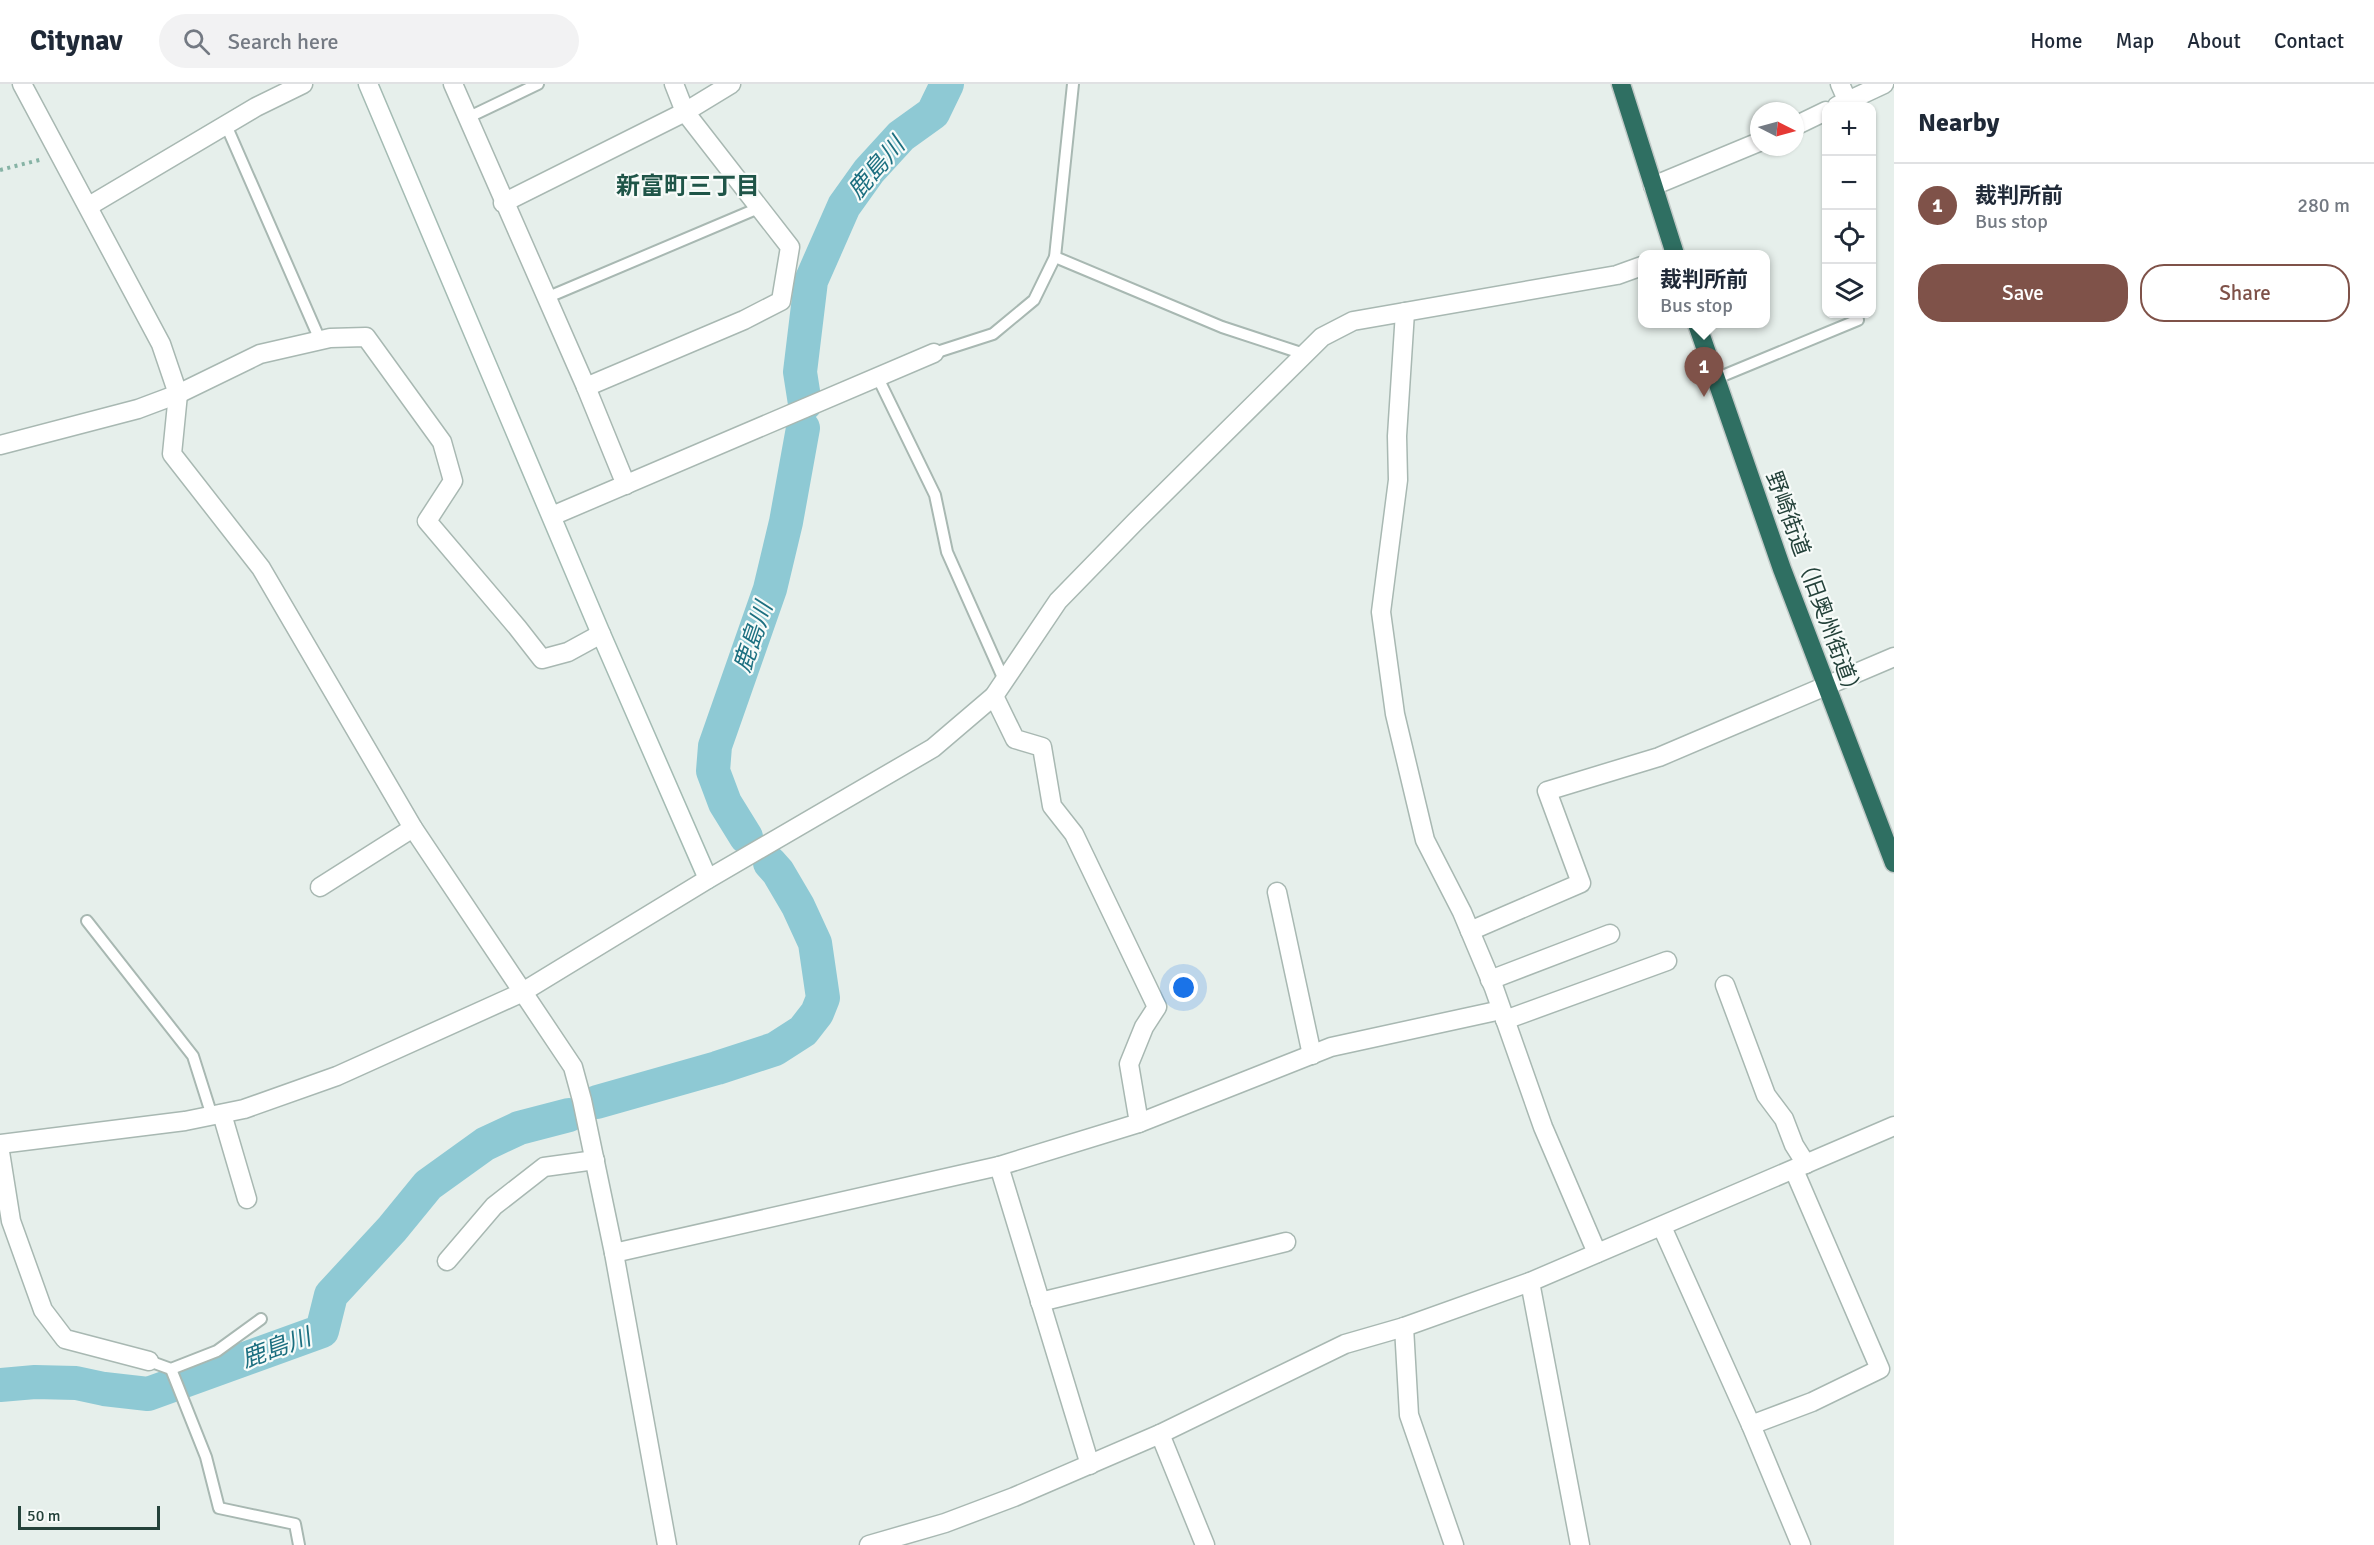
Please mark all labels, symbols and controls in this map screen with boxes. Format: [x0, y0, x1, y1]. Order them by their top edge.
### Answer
search box [159, 14, 579, 68]
text: Citynav [30, 24, 123, 58]
icon: search [180, 25, 213, 58]
text: Search here [228, 28, 339, 55]
text: Home [2030, 28, 2083, 54]
text: Map [2116, 28, 2154, 54]
text: About [2187, 28, 2241, 54]
text: Contact [2274, 28, 2344, 54]
north arrow [1750, 102, 1804, 156]
map controls [1822, 102, 1876, 318]
button: + [1822, 102, 1876, 156]
text: Nearby [1918, 107, 1999, 139]
water label: 鹿島川 [841, 129, 913, 205]
button: − [1822, 156, 1876, 210]
district label: 新富町三丁目 [616, 171, 760, 201]
text: 裁判所前 [1975, 182, 2063, 209]
text: 1 [1932, 193, 1943, 218]
text: 280 m [2297, 193, 2350, 218]
text: Bus stop [1975, 209, 2048, 234]
button: locate [1822, 210, 1876, 264]
popup [1638, 250, 1770, 328]
button: layers [1822, 264, 1876, 318]
button: Save [1918, 264, 2128, 322]
button: Share [2140, 264, 2350, 322]
text: 裁判所前 [1660, 266, 1748, 293]
text: Bus stop [1660, 293, 1733, 318]
pin: 1 [1684, 348, 1724, 397]
street label: 野崎街道（旧奥州街道） [1760, 468, 1869, 704]
water label: 鹿島川 [727, 595, 780, 676]
your location [1169, 973, 1198, 1002]
water label: 鹿島川 [237, 1321, 318, 1374]
scale bar [18, 1503, 160, 1530]
text: 50 m [27, 1506, 61, 1526]

